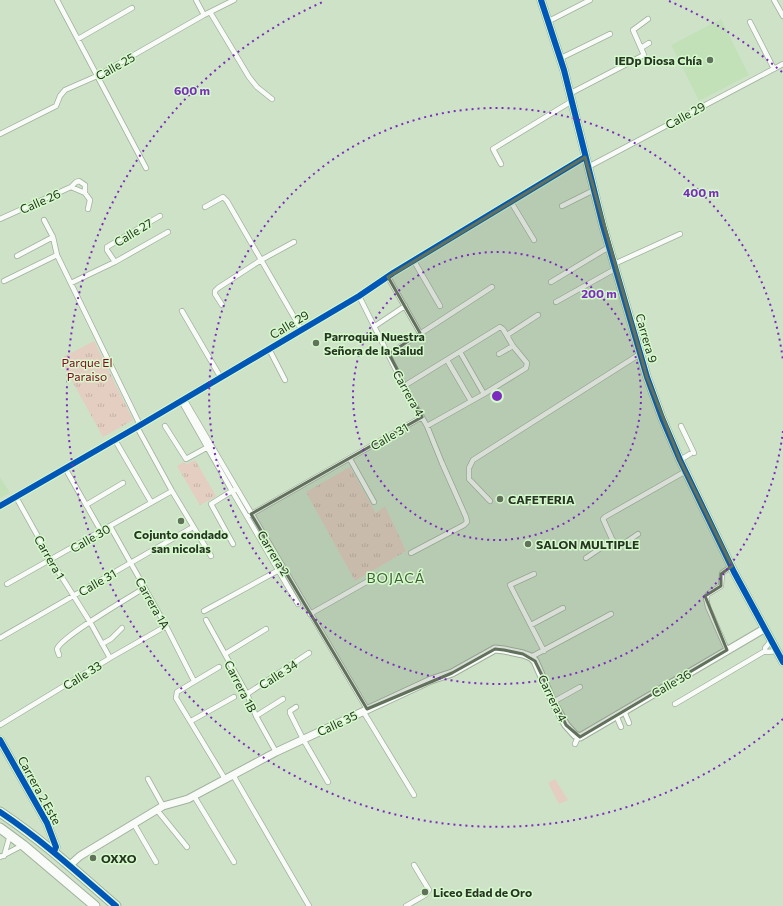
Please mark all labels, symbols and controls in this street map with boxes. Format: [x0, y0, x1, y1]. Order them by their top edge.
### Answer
street label: Calle 25 [93, 49, 137, 82]
place label: IEDp Diosa Chía [615, 53, 702, 67]
marker: IEDp Diosa Chía [705, 55, 715, 65]
text: 600 m [174, 83, 210, 97]
street label: Calle 29 [663, 98, 707, 132]
text: 400 m [683, 185, 719, 199]
street label: Calle 26 [17, 186, 63, 216]
street label: Calle 27 [111, 215, 155, 249]
text: 200 m [581, 286, 617, 300]
street label: Calle 29 [267, 307, 311, 341]
street label: Carrera 9 [633, 312, 661, 364]
place label: Parroquia Nuestra Señora de la Salud [324, 329, 425, 357]
marker: Parroquia Nuestra Señora de la Salud [311, 338, 321, 348]
park label: Parque El Paraiso [62, 355, 112, 383]
street label: Carrera 4 [391, 367, 427, 419]
centre of rings [490, 389, 504, 403]
street label: Calle 31 [368, 420, 410, 452]
place label: CAFETERIA [508, 492, 575, 506]
marker: CAFETERIA [495, 494, 505, 504]
marker: Cojunto condado san nicolas [176, 516, 186, 526]
street label: Calle 30 [67, 521, 113, 555]
place label: Cojunto condado san nicolas [134, 527, 228, 555]
street label: Carrera 2 [255, 528, 293, 578]
street label: Carrera 1 [32, 532, 68, 582]
place label: SALON MULTIPLE [536, 537, 639, 551]
marker: SALON MULTIPLE [523, 539, 533, 549]
street label: Calle 31 [76, 566, 118, 598]
district label: BOJACÁ [366, 569, 426, 586]
street label: Carrera 1A [133, 575, 173, 631]
street label: Calle 34 [256, 656, 300, 692]
street label: Calle 33 [60, 658, 104, 692]
street label: Carrera 1B [222, 658, 260, 714]
street label: Calle 36 [649, 666, 693, 700]
street label: Carrera 4 [536, 672, 570, 724]
street label: Calle 35 [315, 708, 360, 738]
street label: Carrera 2 Este [15, 753, 65, 827]
place label: OXXO [101, 851, 137, 865]
marker: OXXO [88, 853, 98, 863]
place label: Liceo Edad de Oro [433, 885, 532, 899]
marker: Liceo Edad de Oro [420, 887, 430, 897]

